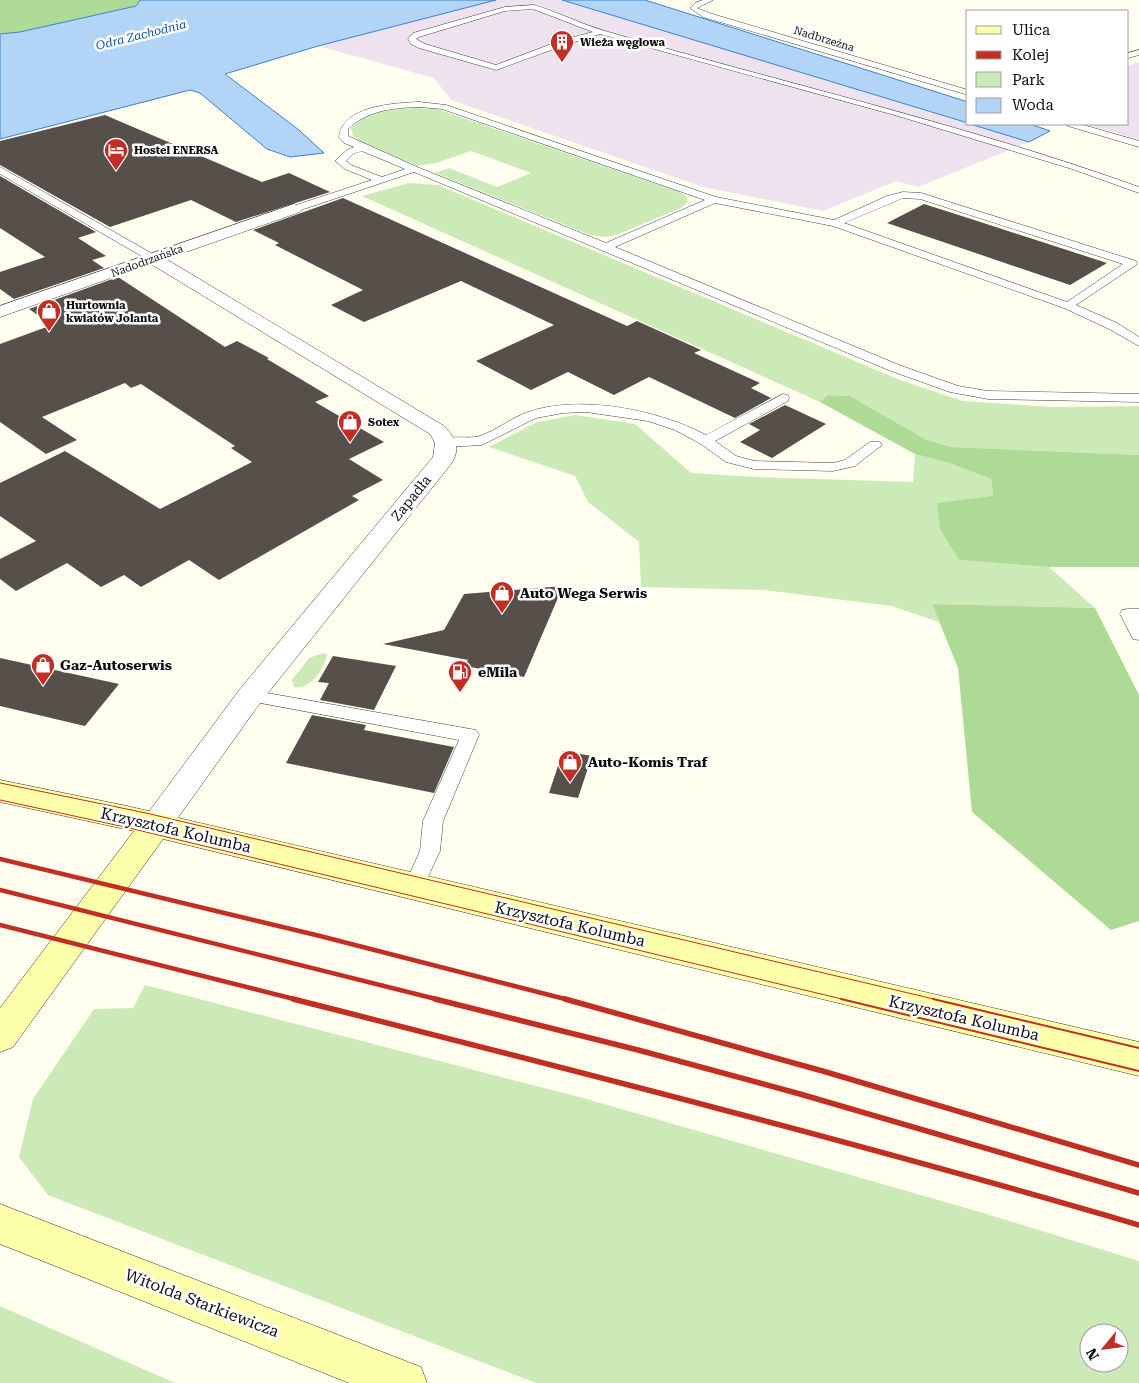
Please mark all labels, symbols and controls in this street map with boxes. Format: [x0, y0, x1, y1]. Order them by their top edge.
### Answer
legend [966, 10, 1129, 125]
water label: Odra Zachodnia [94, 17, 188, 53]
text: Ulica [1012, 21, 1050, 39]
street label: Nadbrzeżna [792, 24, 856, 54]
building icon: Wieża węglowa [549, 29, 575, 63]
place label: Wieża węglowa [580, 36, 666, 49]
text: Kolej [1012, 46, 1049, 64]
text: Park [1012, 71, 1046, 89]
text: Woda [1012, 96, 1054, 114]
hotel icon: Hostel ENERSA [103, 137, 129, 171]
place label: Hostel ENERSA [134, 144, 218, 157]
street label: Nadodrzańska [109, 242, 185, 280]
shop icon: Hurtownia kwiatów Jolanta [36, 298, 62, 332]
place label: Hurtownia kwiatów Jolanta [66, 299, 159, 325]
shop icon: Sotex [337, 409, 363, 443]
place label: Sotex [368, 416, 400, 429]
street label: Zapadła [388, 472, 434, 524]
shop icon: Auto Wega Serwis [489, 580, 515, 614]
place label: Auto Wega Serwis [520, 585, 647, 601]
shop icon: Gaz-Autoserwis [30, 652, 56, 686]
place label: Gaz-Autoserwis [60, 657, 172, 673]
fuel station icon: eMila [447, 659, 473, 693]
place label: eMila [478, 664, 518, 680]
shop icon: Auto-Komis Traf [557, 749, 583, 783]
place label: Auto-Komis Traf [588, 754, 709, 770]
street label: Krzysztofa Kolumba [99, 803, 253, 857]
street label: Krzysztofa Kolumba [493, 897, 647, 951]
street label: Krzysztofa Kolumba [887, 991, 1041, 1045]
street label: Witolda Starkiewicza [122, 1265, 282, 1341]
north arrow [1079, 1323, 1129, 1373]
text: N [1083, 1346, 1102, 1363]

